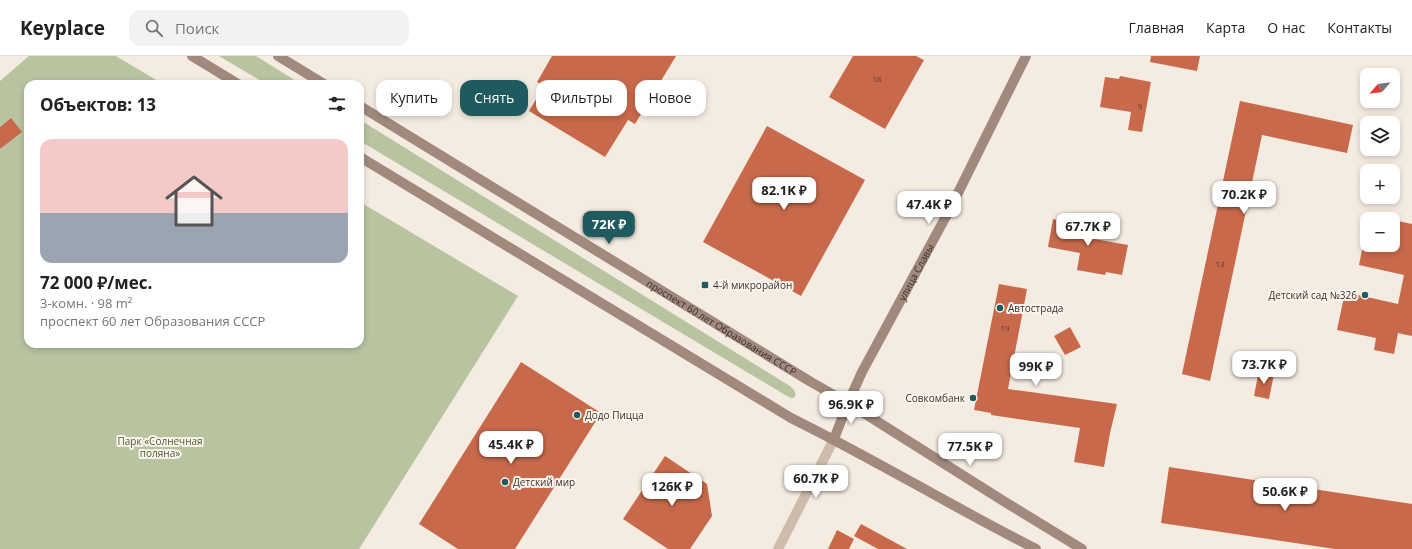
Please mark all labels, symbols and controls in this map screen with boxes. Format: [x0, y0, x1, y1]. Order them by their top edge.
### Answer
search box [129, 10, 409, 46]
text: Keyplace [20, 15, 105, 41]
icon: search [143, 17, 165, 39]
text: Поиск [175, 18, 219, 38]
text: Главная [1129, 18, 1184, 37]
text: Карта [1206, 18, 1245, 37]
text: О нас [1267, 18, 1305, 37]
text: Контакты [1327, 18, 1392, 37]
north arrow [1360, 68, 1400, 108]
map controls [1360, 68, 1400, 252]
house number: 18 [872, 73, 882, 84]
chip: Купить [376, 80, 452, 116]
chip: Снять [460, 80, 528, 116]
chip: Фильтры [536, 80, 627, 116]
chip: Новое [635, 80, 706, 116]
text: Объектов: 13 [40, 93, 156, 116]
icon: filters [326, 93, 348, 115]
house number: 9 [1138, 100, 1143, 111]
button: layers [1360, 116, 1400, 156]
button: + [1360, 164, 1400, 204]
icon: home [158, 165, 230, 237]
pin: 82.1K ₽ [747, 177, 821, 211]
text: 82.1K ₽ [761, 181, 807, 199]
pin: 70.2K ₽ [1207, 181, 1281, 215]
text: 70.2K ₽ [1221, 185, 1267, 203]
pin: 47.4K ₽ [892, 191, 966, 225]
text: 47.4K ₽ [906, 195, 952, 213]
pin: 72K ₽ [581, 211, 637, 245]
button: − [1360, 212, 1400, 252]
pin: 67.7K ₽ [1051, 213, 1125, 247]
text: 72K ₽ [592, 215, 626, 233]
text: 67.7K ₽ [1065, 217, 1111, 235]
street label: улица Славы [895, 241, 937, 303]
house number: 13 [1215, 258, 1225, 269]
text: 72 000 ₽/мес. [40, 271, 152, 294]
street label: проспект 60 лет Образования СССР [644, 276, 799, 379]
place label: 4-й микрорайон [713, 278, 792, 292]
marker: 4-й микрорайон [700, 280, 710, 290]
place label: Детский сад №326 [1269, 288, 1357, 302]
marker: Детский сад №326 [1360, 290, 1370, 300]
text: 3-комн. · 98 m² [40, 294, 132, 312]
place label: Автострада [1008, 301, 1063, 315]
marker: Автострада [995, 303, 1005, 313]
text: проспект 60 лет Образования СССР [40, 312, 265, 330]
house number: 19 [1000, 322, 1010, 333]
pin: 73.7K ₽ [1227, 351, 1301, 385]
pin: 99K ₽ [1008, 353, 1064, 387]
text: 73.7K ₽ [1241, 355, 1287, 373]
text: 99K ₽ [1019, 357, 1053, 375]
pin: 96.9K ₽ [814, 391, 888, 425]
place label: Совкомбанк [905, 391, 966, 405]
marker: Совкомбанк [968, 393, 978, 403]
text: 96.9K ₽ [828, 395, 874, 413]
place label: Додо Пицца [585, 408, 644, 422]
marker: Додо Пицца [572, 410, 582, 420]
pin: 45.4K ₽ [474, 431, 548, 465]
pin: 77.5K ₽ [933, 433, 1007, 467]
park label: Парк «Солнечная поляна» [117, 434, 203, 460]
text: 45.4K ₽ [488, 435, 534, 453]
text: 77.5K ₽ [947, 437, 993, 455]
pin: 60.7K ₽ [779, 465, 853, 499]
text: 60.7K ₽ [793, 469, 839, 487]
pin: 126K ₽ [639, 473, 705, 507]
place label: Детский мир [513, 475, 575, 489]
marker: Детский мир [500, 477, 510, 487]
text: 126K ₽ [651, 477, 693, 495]
pin: 50.6K ₽ [1248, 478, 1322, 512]
text: 50.6K ₽ [1262, 482, 1308, 500]

